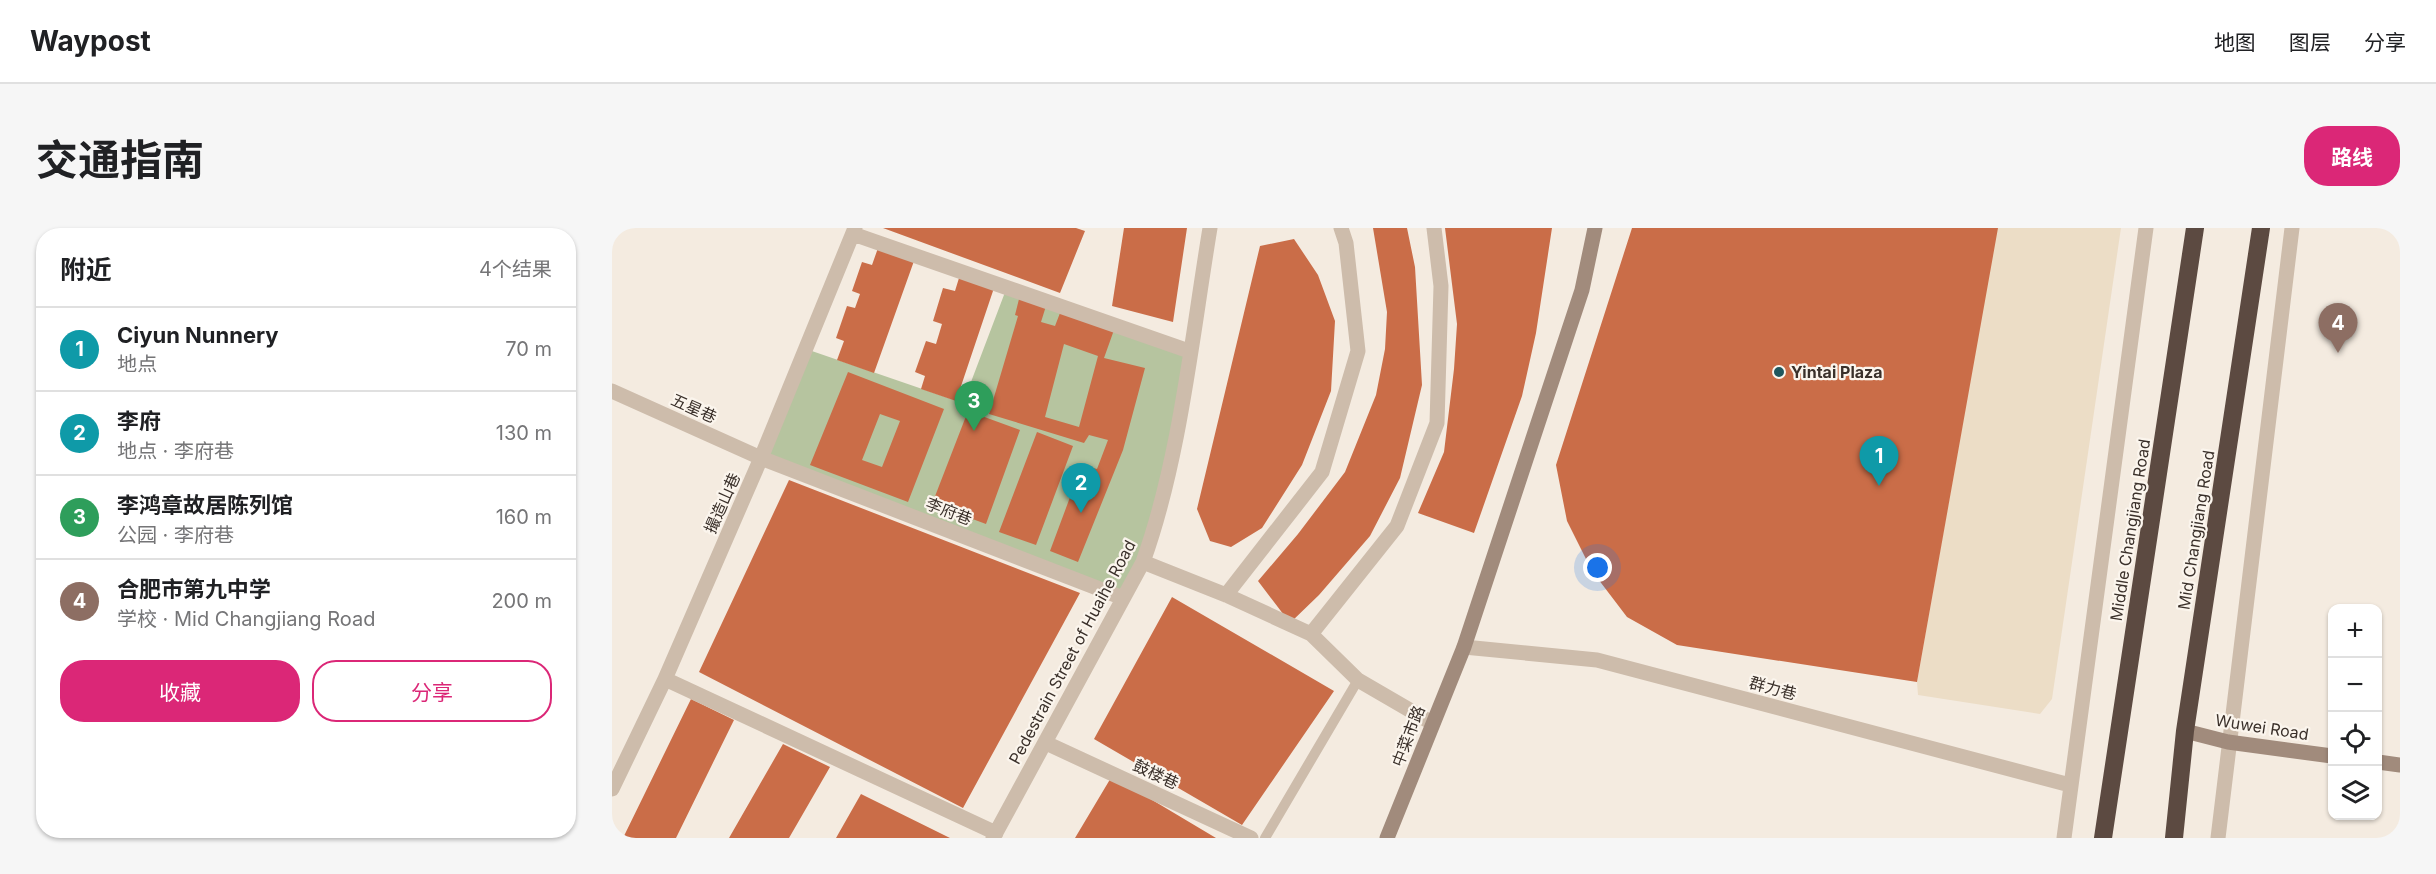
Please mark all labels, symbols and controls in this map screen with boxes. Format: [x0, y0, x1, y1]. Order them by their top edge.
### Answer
text: Waypost [30, 24, 151, 58]
text: 地图 [2214, 30, 2256, 55]
text: 图层 [2289, 30, 2331, 55]
text: 分享 [2364, 30, 2406, 55]
button: 路线 [2304, 126, 2400, 186]
text: 交通指南 [36, 134, 204, 185]
text: 附近 [60, 254, 112, 285]
text: 4个结果 [479, 257, 552, 281]
pin: 4 [2318, 304, 2358, 353]
text: Ciyun Nunnery [117, 322, 279, 348]
text: 1 [75, 337, 84, 361]
text: 70 m [505, 337, 552, 361]
text: 地点 [117, 352, 157, 376]
place label: Yintai Plaza [1791, 362, 1882, 382]
marker: Yintai Plaza [1772, 365, 1786, 379]
pin: 3 [954, 382, 994, 431]
street label: 五星巷 [668, 389, 720, 427]
text: 李府 [117, 408, 161, 434]
text: 2 [73, 421, 86, 445]
text: 130 m [496, 421, 552, 445]
pin: 1 [1860, 436, 1898, 486]
street label: Middle Changjiang Road [2106, 438, 2154, 622]
text: 地点 · 李府巷 [117, 439, 234, 463]
street label: Mid Changjiang Road [2174, 449, 2218, 611]
pin: 2 [1062, 464, 1100, 513]
street label: 撮造山巷 [700, 470, 744, 536]
text: 李鸿章故居陈列馆 [117, 492, 293, 518]
street label: 李府巷 [923, 493, 975, 529]
text: 3 [73, 505, 86, 529]
text: 160 m [496, 505, 552, 529]
text: 公园 · 李府巷 [117, 523, 234, 547]
street label: Pedestrain Street of Huaihe Road [1004, 537, 1140, 767]
your location [1583, 553, 1612, 582]
text: 合肥市第九中学 [117, 576, 271, 602]
text: 4 [73, 589, 86, 613]
text: 200 m [491, 589, 552, 613]
map controls [2328, 604, 2382, 820]
button: + [2328, 604, 2382, 658]
text: 学校 · Mid Changjiang Road [117, 607, 375, 631]
button: − [2328, 658, 2382, 712]
button: 收藏 [60, 660, 300, 722]
button: 分享 [312, 660, 552, 722]
street label: 群力巷 [1747, 672, 1799, 704]
street label: 中菜市路 [1387, 703, 1429, 769]
street label: Wuwei Road [2214, 710, 2310, 744]
button: locate [2328, 712, 2382, 766]
street label: 鼓楼巷 [1130, 755, 1182, 793]
button: layers [2328, 766, 2382, 820]

